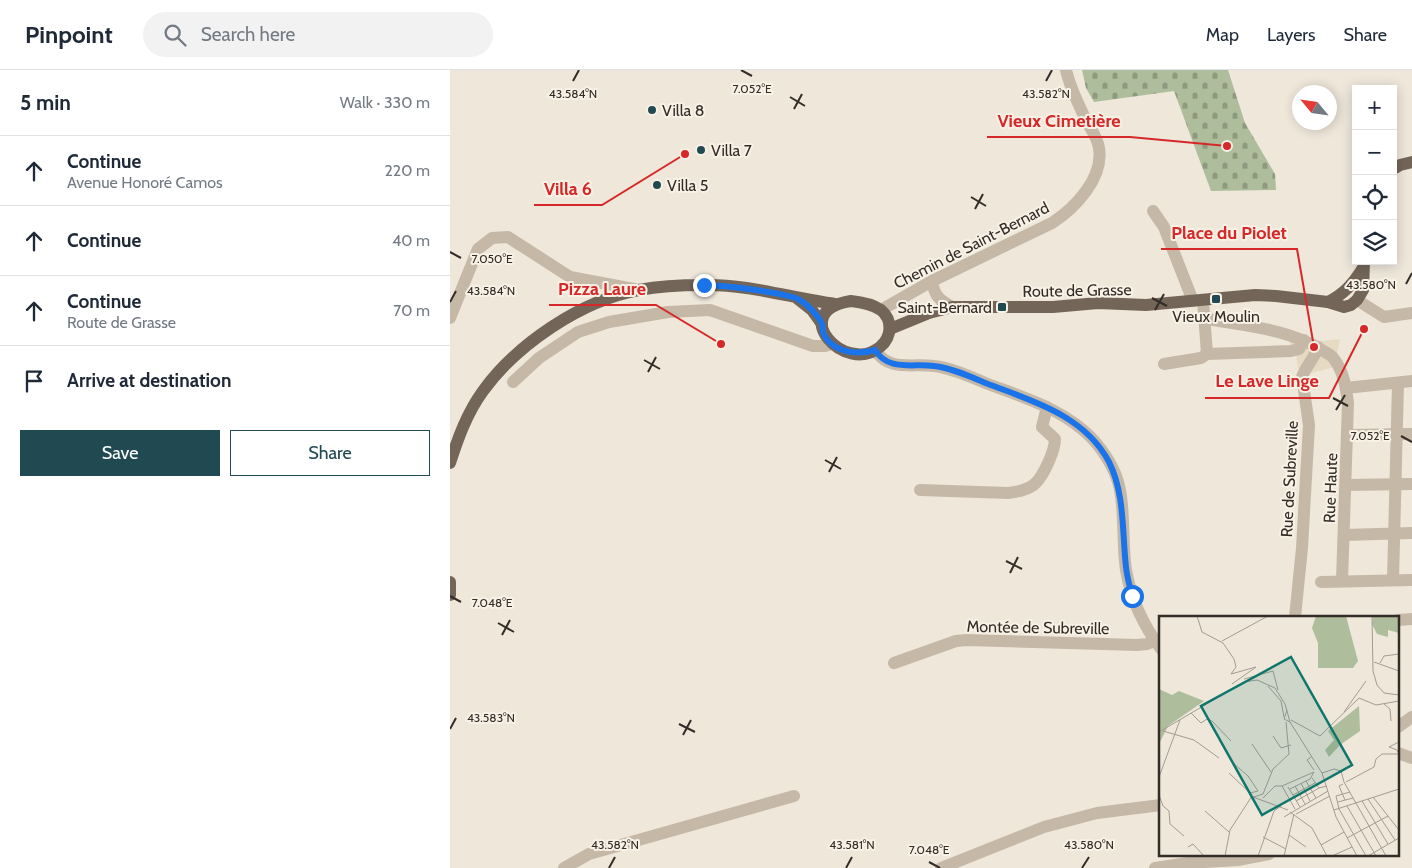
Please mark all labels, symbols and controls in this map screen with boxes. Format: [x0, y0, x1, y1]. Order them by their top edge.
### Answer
search box [143, 12, 493, 57]
text: Pinpoint [25, 20, 113, 49]
icon: search [161, 21, 189, 49]
text: Search here [201, 23, 295, 46]
text: Map [1206, 24, 1239, 46]
text: Layers [1267, 24, 1316, 46]
text: Share [1344, 24, 1387, 46]
text: 7.052°E [732, 81, 772, 96]
north arrow [1292, 85, 1337, 130]
map controls [1352, 85, 1397, 265]
button: + [1352, 85, 1397, 130]
text: 43.584°N [549, 86, 597, 101]
text: 43.582°N [1022, 86, 1070, 101]
text: 5 min [20, 90, 71, 115]
text: Walk · 330 m [340, 93, 430, 112]
place label: Villa 8 [662, 101, 704, 120]
marker: Villa 8 [646, 104, 658, 116]
callout: Vieux Cimetière [987, 104, 1130, 137]
text: Vieux Cimetière [998, 110, 1120, 132]
button: − [1352, 130, 1397, 175]
place label: Villa 7 [711, 141, 752, 160]
marker: Villa 7 [695, 144, 707, 156]
text: Continue [67, 150, 141, 173]
icon: ahead [20, 157, 48, 185]
text: 220 m [384, 161, 430, 180]
callout: Villa 6 [534, 172, 602, 205]
text: Avenue Honoré Camos [67, 173, 223, 192]
button: locate [1352, 175, 1397, 220]
place label: Villa 5 [667, 176, 708, 195]
text: Villa 6 [544, 178, 592, 200]
marker: Villa 5 [651, 179, 663, 191]
street label: Chemin de Saint-Bernard [890, 198, 1052, 293]
callout: Place du Piolet [1161, 216, 1297, 249]
button: layers [1352, 220, 1397, 265]
text: Place du Piolet [1171, 222, 1287, 244]
icon: ahead [20, 227, 48, 255]
text: Continue [67, 229, 141, 252]
text: 40 m [392, 231, 430, 250]
text: 7.050°E [471, 251, 513, 266]
callout: Pizza Laure [549, 272, 656, 305]
route end [693, 274, 716, 297]
text: 43.580°N [1346, 277, 1396, 292]
text: Pizza Laure [558, 278, 646, 300]
street label: Route de Grasse [1022, 280, 1132, 301]
text: 43.584°N [467, 283, 515, 298]
text: Continue [67, 290, 141, 313]
marker: Vieux Moulin [1210, 293, 1222, 305]
icon: ahead [20, 297, 48, 325]
place label: Saint-Bernard [897, 298, 992, 317]
text: 70 m [393, 301, 430, 320]
marker: Saint-Bernard [996, 301, 1008, 313]
place label: Vieux Moulin [1172, 307, 1260, 326]
text: Route de Grasse [67, 313, 176, 332]
callout: Le Lave Linge [1205, 365, 1329, 398]
icon: arrive [20, 367, 48, 395]
text: Arrive at destination [67, 369, 231, 392]
text: Le Lave Linge [1215, 370, 1319, 392]
street label: Rue de Subreville [1277, 420, 1302, 538]
text: 7.052°E [1350, 428, 1390, 443]
button: Save [20, 430, 220, 476]
button: Share [230, 430, 430, 476]
street label: Rue Haute [1320, 453, 1341, 524]
route start [1121, 585, 1144, 608]
text: 7.048°E [472, 595, 513, 610]
inset map [1159, 616, 1399, 856]
street label: Montée de Subreville [966, 617, 1110, 638]
text: 43.583°N [467, 710, 515, 725]
text: 43.582°N [591, 837, 639, 852]
text: 43.581°N [829, 837, 875, 852]
text: 43.580°N [1064, 837, 1114, 852]
text: 7.048°E [909, 842, 950, 857]

